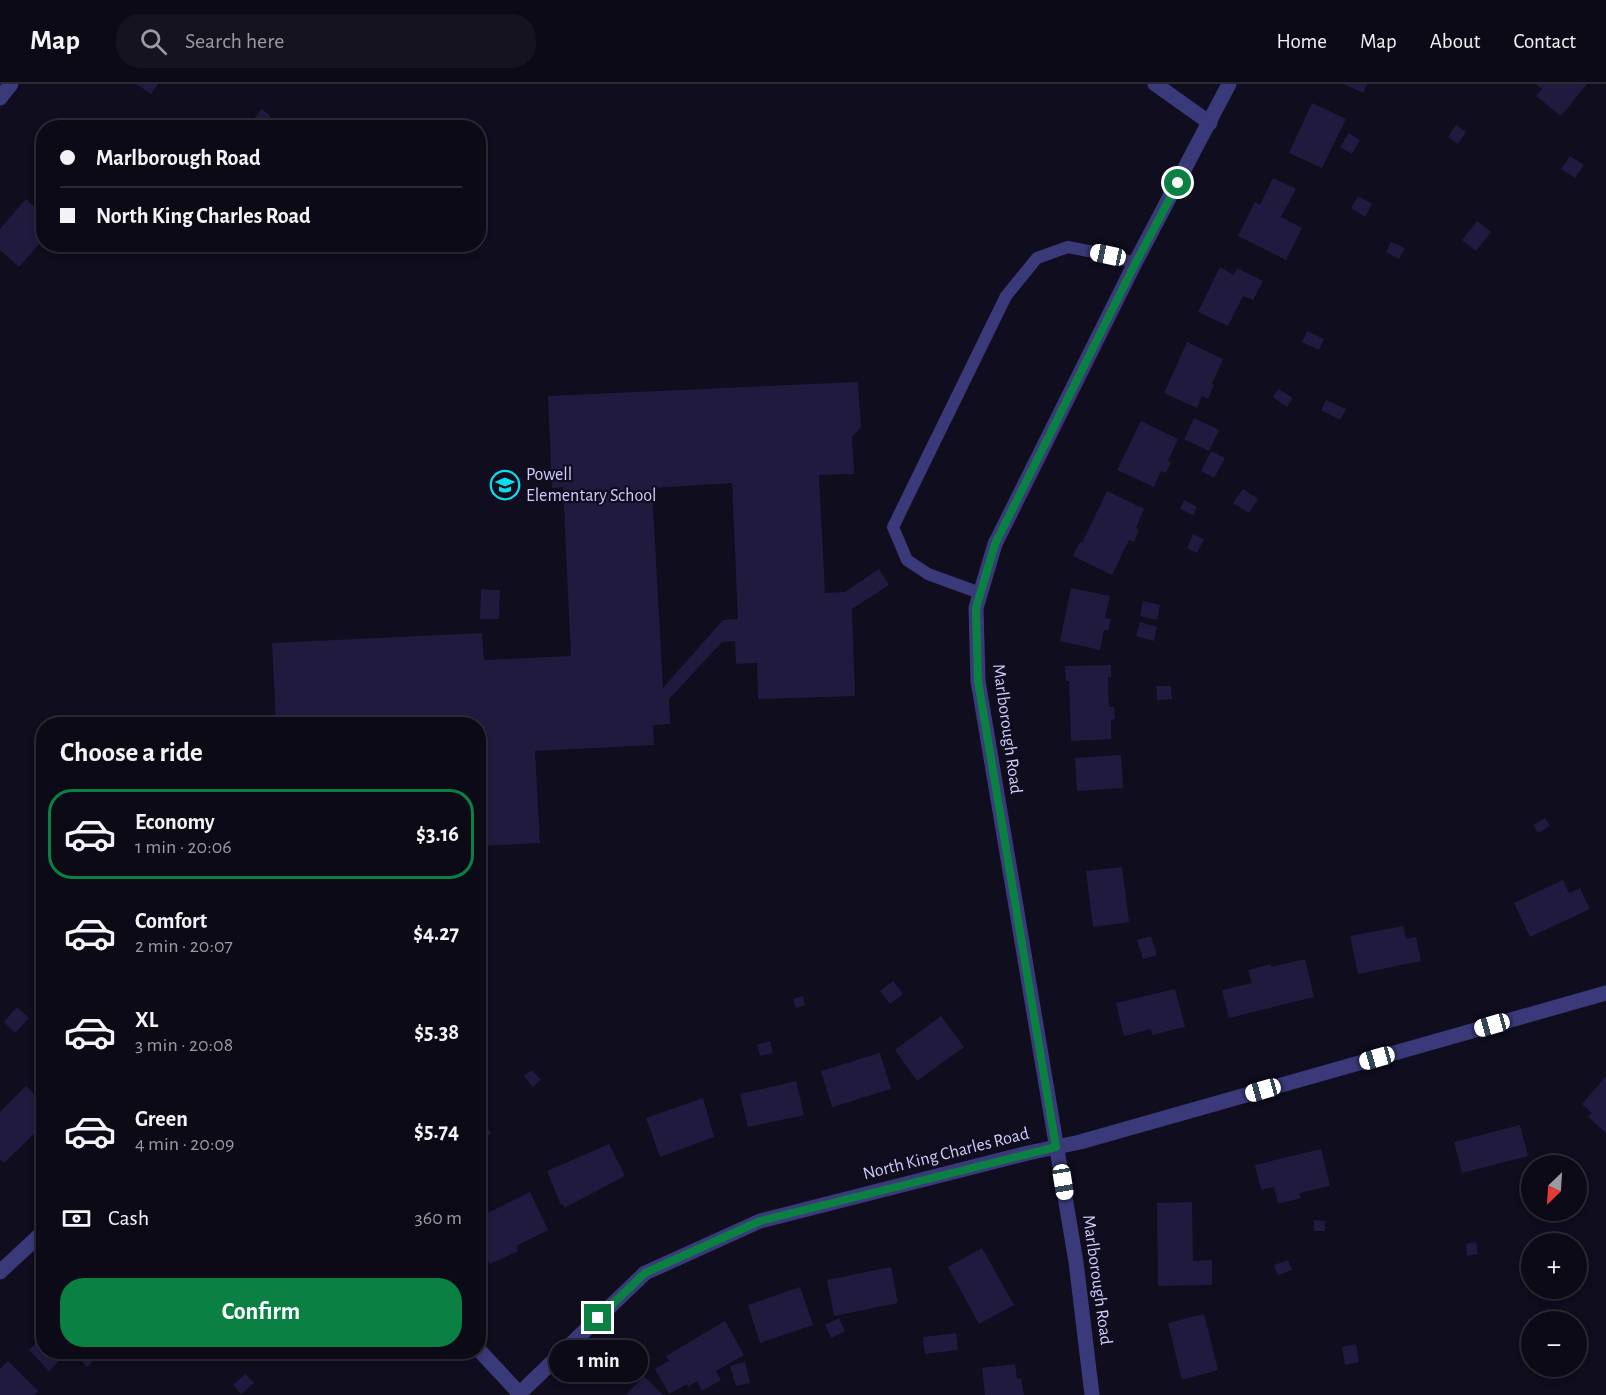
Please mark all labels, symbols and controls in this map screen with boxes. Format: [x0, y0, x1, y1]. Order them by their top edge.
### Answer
search box [116, 14, 536, 68]
icon: search [137, 25, 170, 58]
text: Map [30, 27, 80, 55]
text: Search here [185, 30, 284, 52]
text: Home [1276, 31, 1327, 52]
text: Map [1360, 31, 1397, 52]
text: About [1430, 31, 1480, 52]
text: Contact [1513, 31, 1576, 52]
text: Marlborough Road [96, 147, 261, 169]
route start [1164, 169, 1191, 196]
text: North King Charles Road [96, 205, 311, 227]
car [1089, 242, 1127, 268]
place label: Powell Elementary School [526, 466, 657, 505]
school or university icon: Powell Elementary School [489, 469, 521, 501]
street label: Marlborough Road [989, 663, 1025, 795]
text: Choose a ride [60, 739, 203, 766]
icon: car [63, 807, 117, 861]
text: Economy [135, 811, 215, 833]
text: $3.16 [416, 823, 459, 845]
text: 1 min · 20:06 [135, 837, 232, 857]
icon: car [63, 906, 117, 960]
text: Comfort [135, 910, 207, 932]
text: $4.27 [413, 922, 459, 944]
text: 2 min · 20:07 [135, 936, 233, 956]
icon: car [63, 1005, 117, 1059]
text: XL [135, 1009, 158, 1031]
car [1472, 1011, 1512, 1039]
text: $5.38 [414, 1021, 459, 1043]
text: 3 min · 20:08 [135, 1035, 233, 1055]
car [1357, 1044, 1397, 1072]
car [1243, 1076, 1283, 1104]
icon: car [63, 1104, 117, 1158]
text: Green [135, 1108, 188, 1130]
text: $5.74 [414, 1120, 459, 1142]
street label: North King Charles Road [861, 1125, 1031, 1183]
text: 4 min · 20:09 [135, 1134, 234, 1154]
north arrow [1521, 1155, 1587, 1221]
map controls [1521, 1155, 1587, 1377]
car [1051, 1163, 1075, 1201]
icon: cash [60, 1202, 93, 1235]
text: Cash [108, 1207, 149, 1229]
text: 360 m [415, 1208, 462, 1228]
street label: Marlborough Road [1079, 1214, 1115, 1346]
button: + [1521, 1233, 1587, 1299]
button: Confirm [60, 1278, 462, 1347]
route end [584, 1304, 611, 1331]
button: − [1521, 1311, 1587, 1377]
callout: 1 min [548, 1339, 648, 1381]
text: 1 min [577, 1351, 620, 1371]

